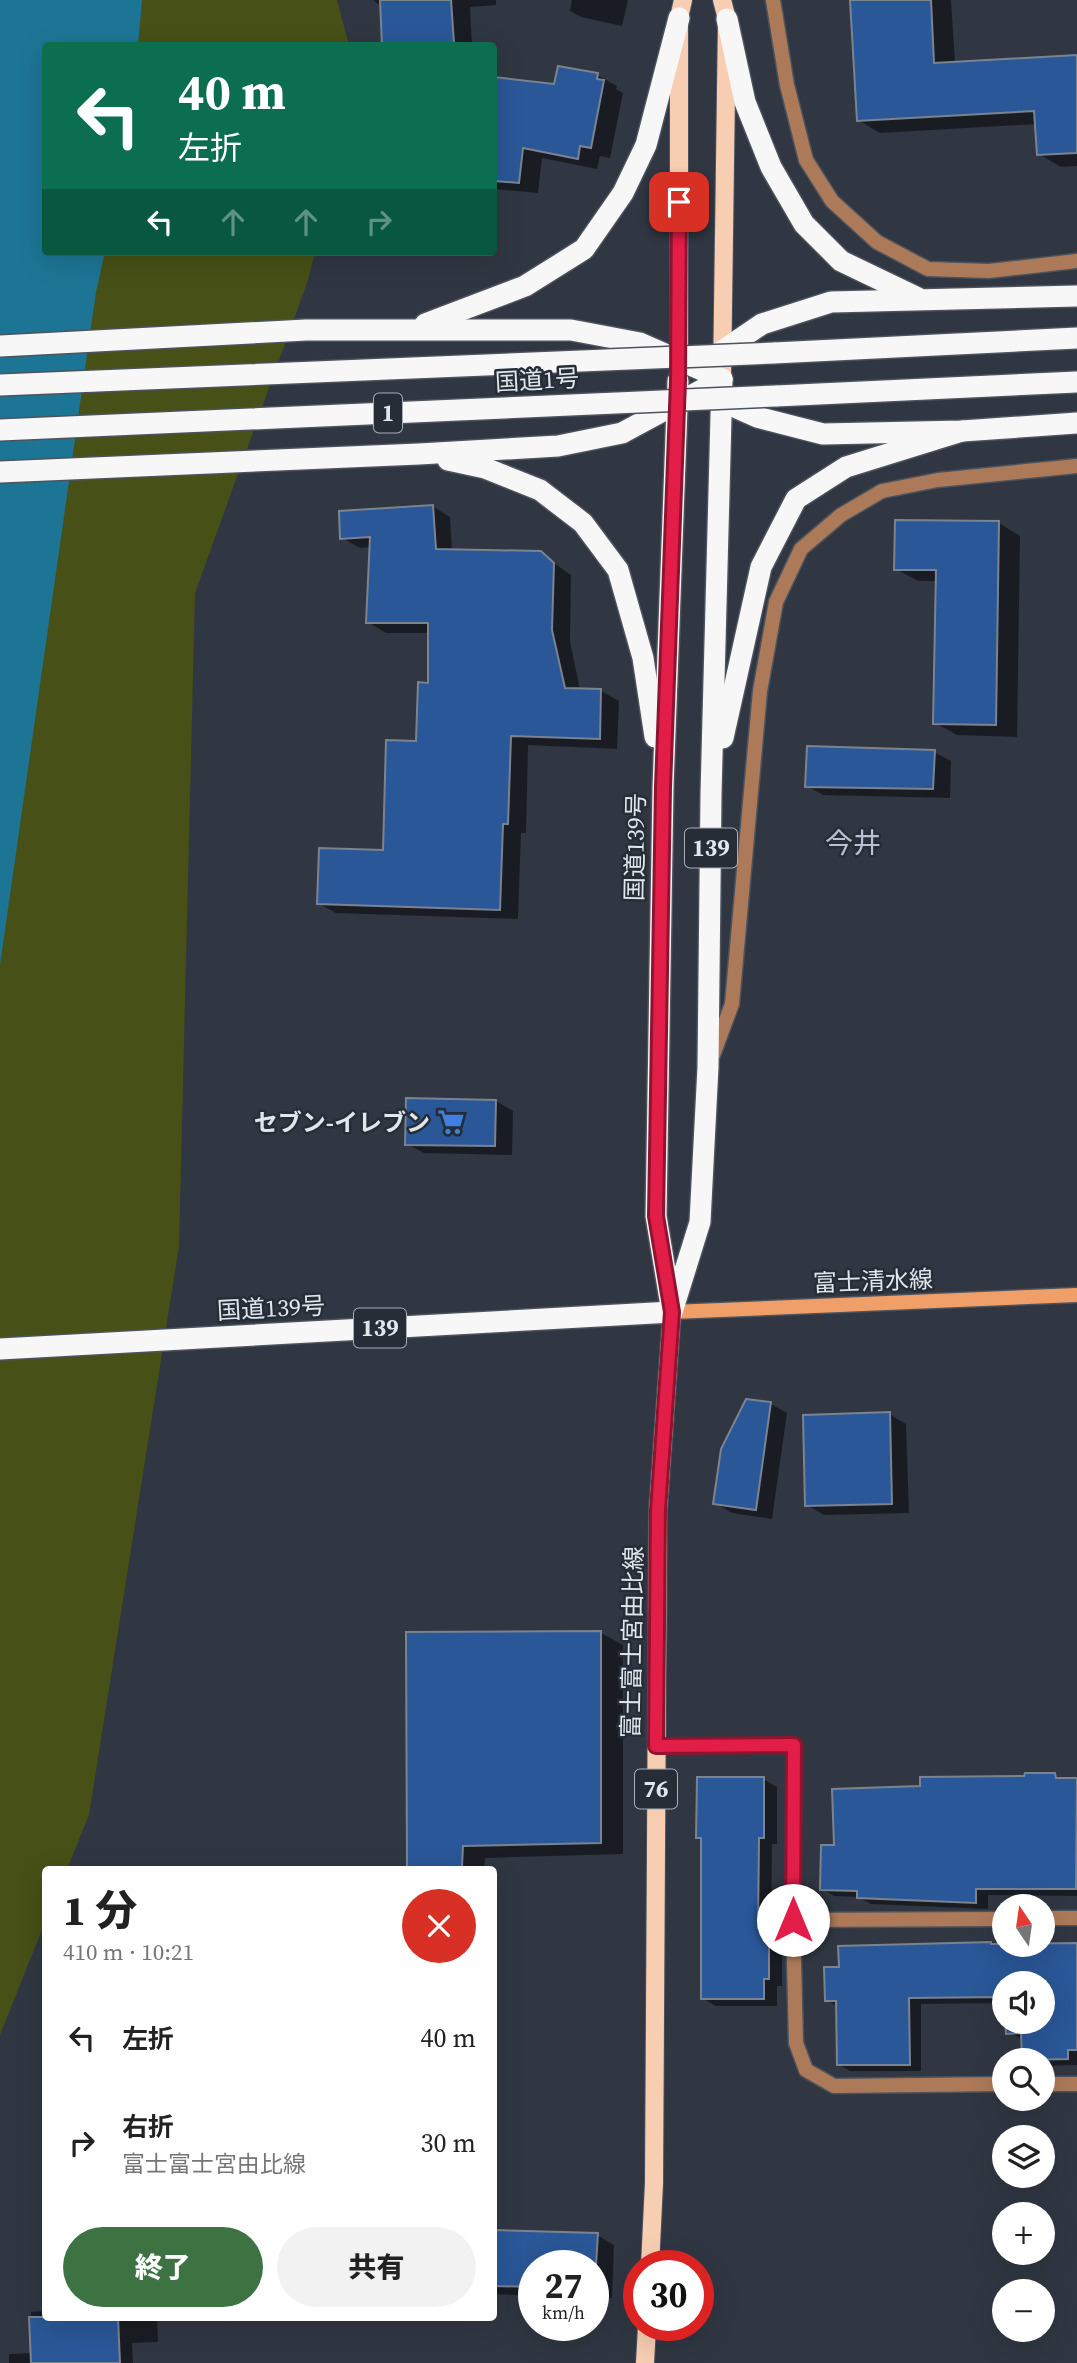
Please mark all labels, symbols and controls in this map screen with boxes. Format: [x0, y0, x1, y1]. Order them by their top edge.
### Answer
text: 40 m [178, 58, 286, 125]
icon: left [63, 70, 154, 161]
text: 左折 [178, 126, 242, 170]
pin [649, 172, 709, 232]
icon: arrive [660, 183, 698, 221]
icon: left [141, 203, 179, 241]
icon: ahead [214, 203, 252, 241]
icon: ahead [287, 203, 325, 241]
icon: right [360, 203, 398, 241]
street label: 国道1号 [494, 361, 580, 399]
road number: 1 [374, 394, 402, 432]
street label: 国道139号 [618, 793, 652, 901]
district label: 今井 [825, 824, 881, 862]
road number: 139 [685, 828, 737, 868]
place label: セブン-イレブン [254, 1106, 430, 1139]
supermarket icon: セブン-イレブン [436, 1107, 466, 1137]
street label: 富士清水線 [812, 1262, 934, 1300]
street label: 国道139号 [216, 1289, 326, 1327]
road number: 139 [354, 1308, 406, 1348]
street label: 富士富士宮由比線 [614, 1546, 650, 1738]
road number: 76 [635, 1770, 677, 1809]
text: 1 分 [63, 1881, 137, 1939]
position arrow [756, 1883, 830, 1957]
button: close [402, 1889, 476, 1963]
north arrow [992, 1894, 1055, 1956]
map controls [992, 1894, 1055, 2342]
text: 410 m · 10:21 [63, 1936, 194, 1968]
button: sound [992, 1971, 1055, 2034]
icon: left [63, 2019, 101, 2057]
text: 40 m [421, 2020, 476, 2056]
text: 左折 [122, 2021, 174, 2057]
button: search [992, 2048, 1055, 2111]
text: 右折 [122, 2109, 174, 2145]
icon: right [63, 2124, 101, 2162]
text: 30 m [421, 2125, 476, 2161]
button: layers [992, 2125, 1055, 2188]
text: 富士富士宮由比線 [122, 2148, 306, 2180]
button: + [992, 2202, 1055, 2265]
button: 終了 [63, 2227, 263, 2307]
button: 共有 [277, 2227, 476, 2307]
speed limit sign: 30 [623, 2250, 714, 2341]
text: 27 [545, 2262, 582, 2310]
button: − [992, 2279, 1055, 2342]
text: km/h [542, 2300, 585, 2325]

